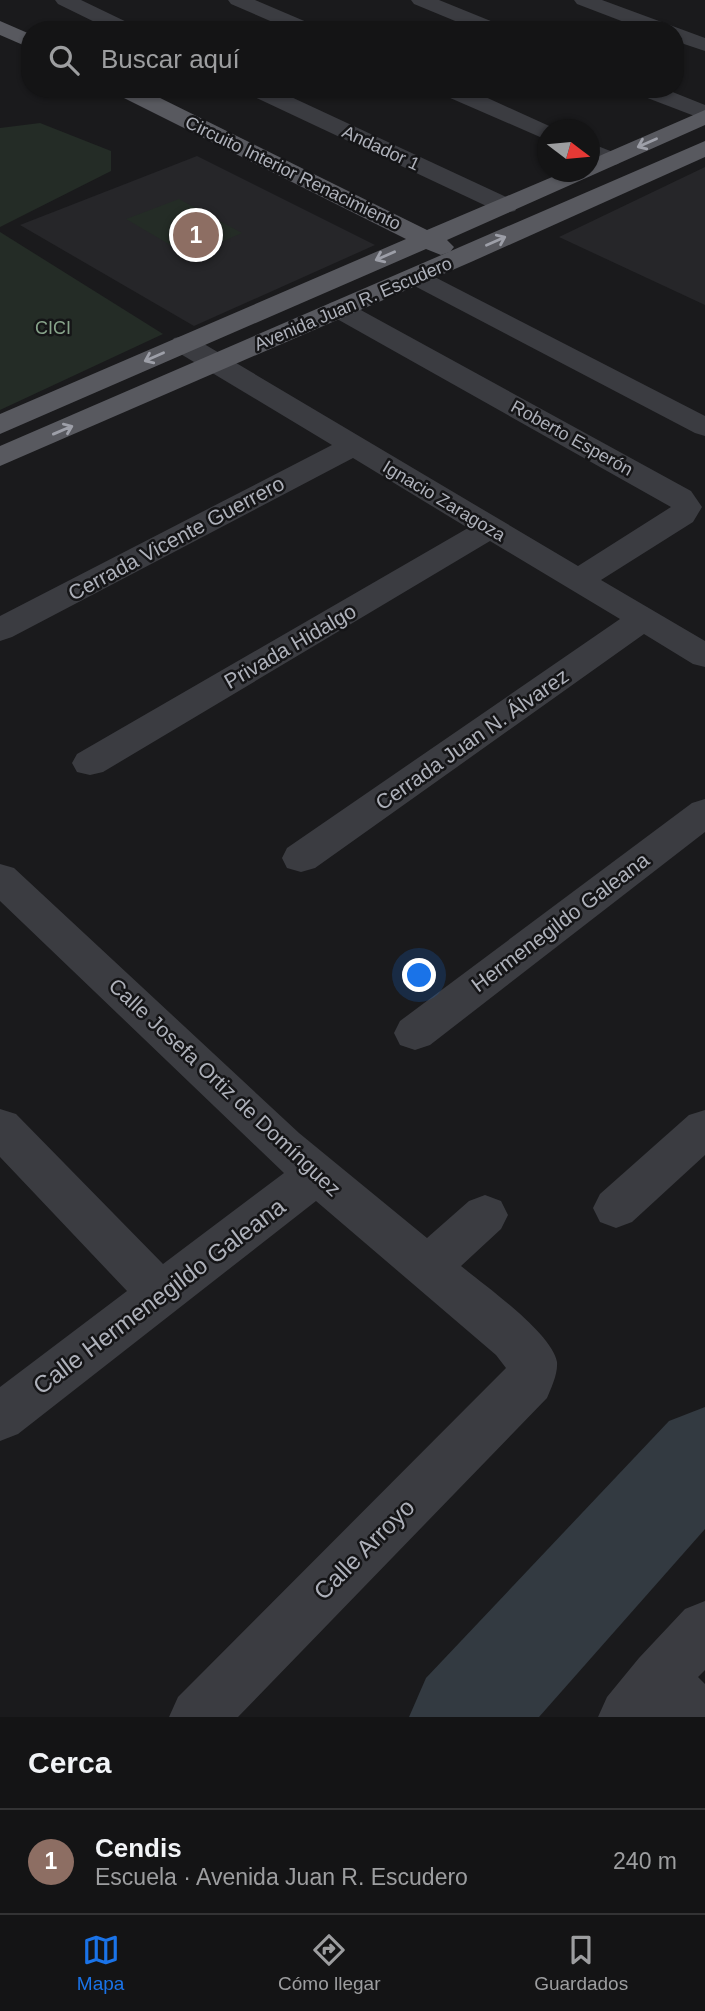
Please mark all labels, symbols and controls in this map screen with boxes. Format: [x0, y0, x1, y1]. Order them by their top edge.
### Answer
search box [21, 21, 684, 98]
icon: search [45, 41, 83, 79]
text: Buscar aquí [101, 44, 240, 74]
street label: Circuito Interior Renacimiento [182, 112, 404, 234]
north arrow [537, 119, 600, 182]
street label: Andador 1 [339, 121, 423, 175]
one-way arrow [637, 137, 658, 150]
pin: 1 [173, 209, 219, 261]
one-way arrow [485, 234, 506, 248]
one-way arrow [375, 250, 396, 263]
street label: Avenida Juan R. Escudero [251, 253, 455, 355]
park label: CICI [35, 318, 71, 338]
one-way arrow [144, 351, 165, 364]
street label: Roberto Esperón [508, 396, 636, 480]
one-way arrow [51, 423, 73, 436]
street label: Ignacio Zaragoza [379, 457, 510, 546]
street label: Cerrada Vicente Guerrero [64, 471, 288, 605]
street label: Privada Hidalgo [220, 599, 360, 693]
street label: Cerrada Juan N. Álvarez [371, 664, 573, 814]
street label: Hermenegildo Galeana [467, 848, 653, 996]
your location [402, 958, 436, 992]
street label: Calle Josefa Ortiz de Domínguez [104, 974, 346, 1200]
street label: Calle Hermenegildo Galeana [28, 1192, 291, 1400]
street label: Calle Arroyo [308, 1493, 420, 1605]
text: Cerca [28, 1746, 111, 1779]
text: Cendis [95, 1833, 182, 1863]
text: 1 [45, 1848, 57, 1874]
text: 240 m [613, 1848, 677, 1874]
text: Escuela · Avenida Juan R. Escudero [95, 1864, 468, 1890]
tab: Mapa [77, 1931, 124, 1995]
tab: Cómo llegar [278, 1931, 380, 1995]
tab: Guardados [534, 1931, 628, 1995]

